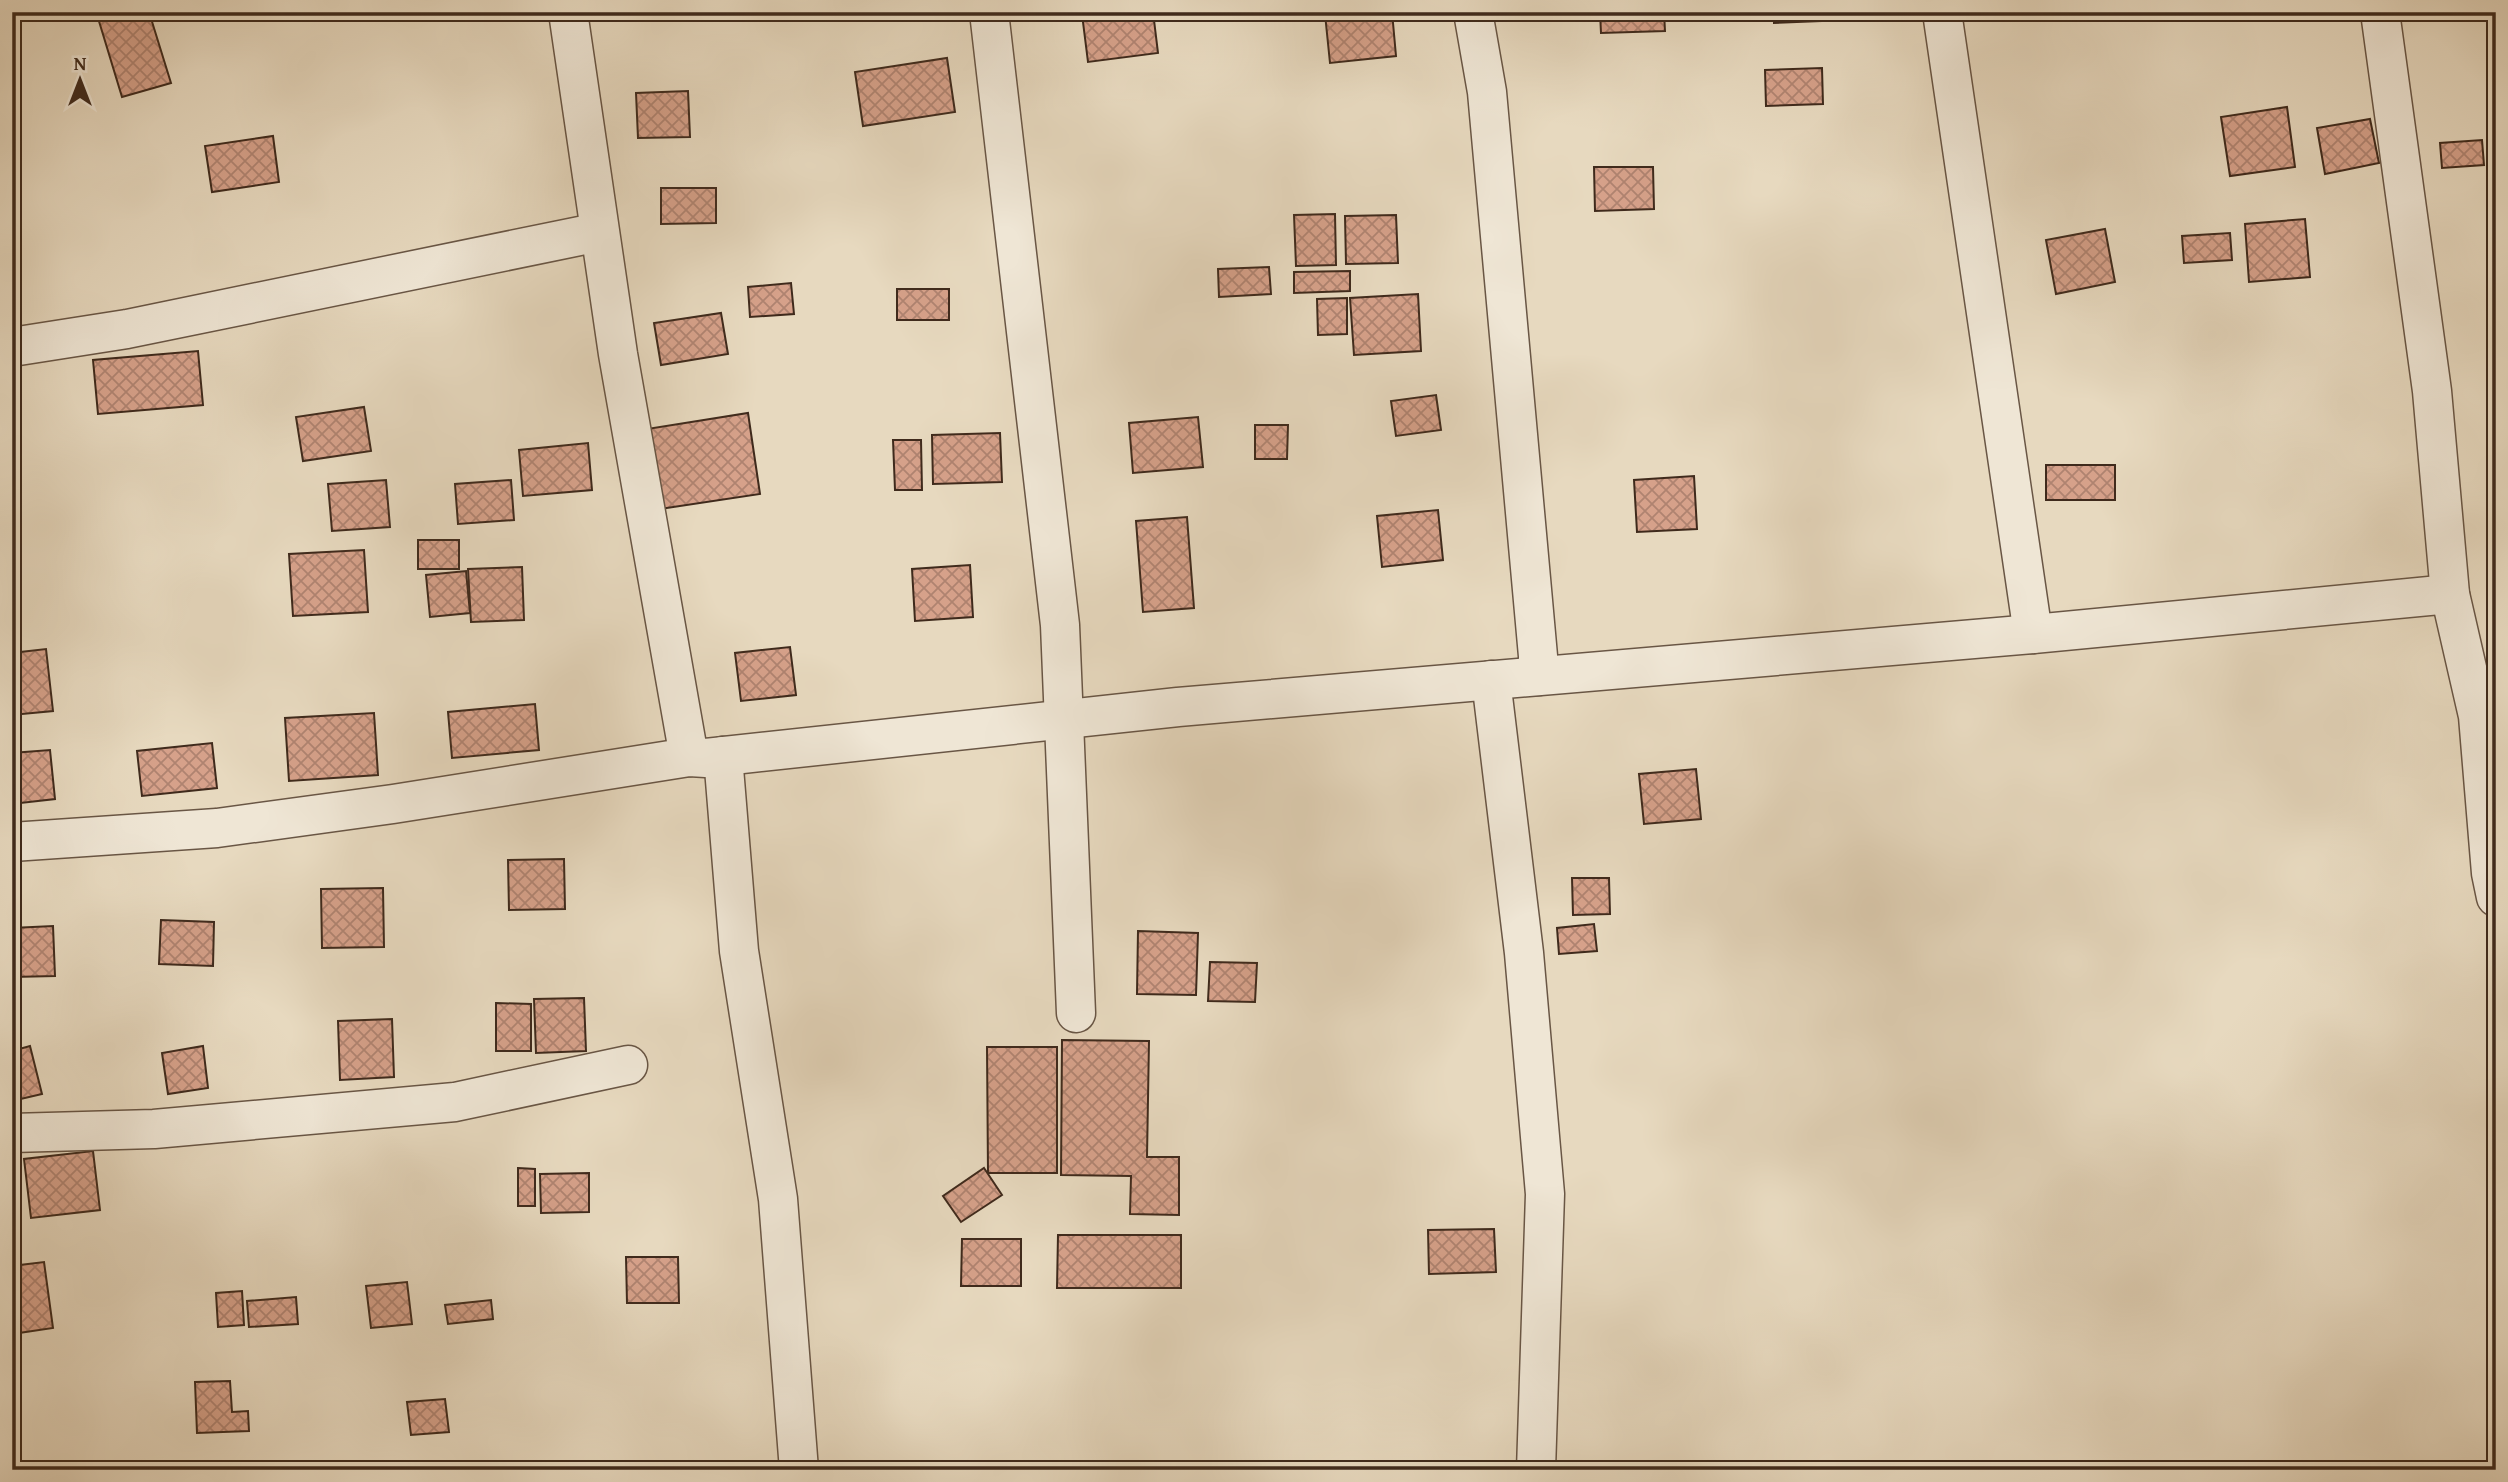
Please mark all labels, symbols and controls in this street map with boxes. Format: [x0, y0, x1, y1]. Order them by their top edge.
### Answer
north arrow [46, 46, 116, 116]
text: N [74, 49, 87, 77]

